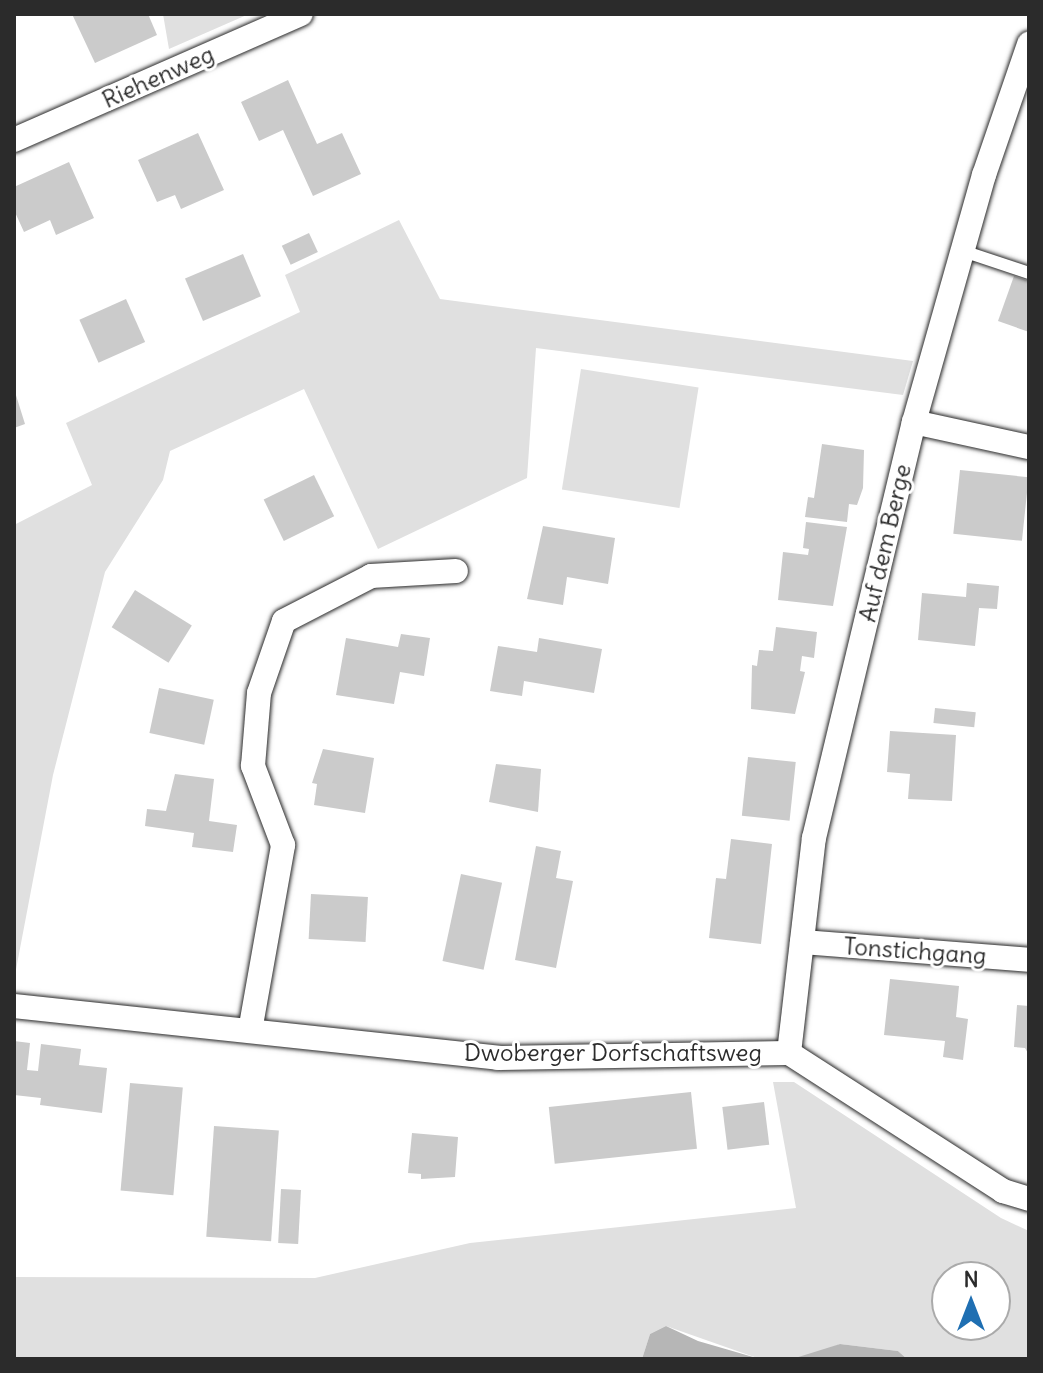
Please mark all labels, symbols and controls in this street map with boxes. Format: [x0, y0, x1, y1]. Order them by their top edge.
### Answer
street label: Riehenweg [98, 40, 218, 114]
street label: Auf dem Berge [853, 461, 917, 625]
street label: Tonstichgang [843, 932, 987, 970]
street label: Dwoberger Dorfschaftsweg [464, 1039, 762, 1067]
north arrow [931, 1261, 1011, 1341]
text: N [963, 1265, 979, 1293]

